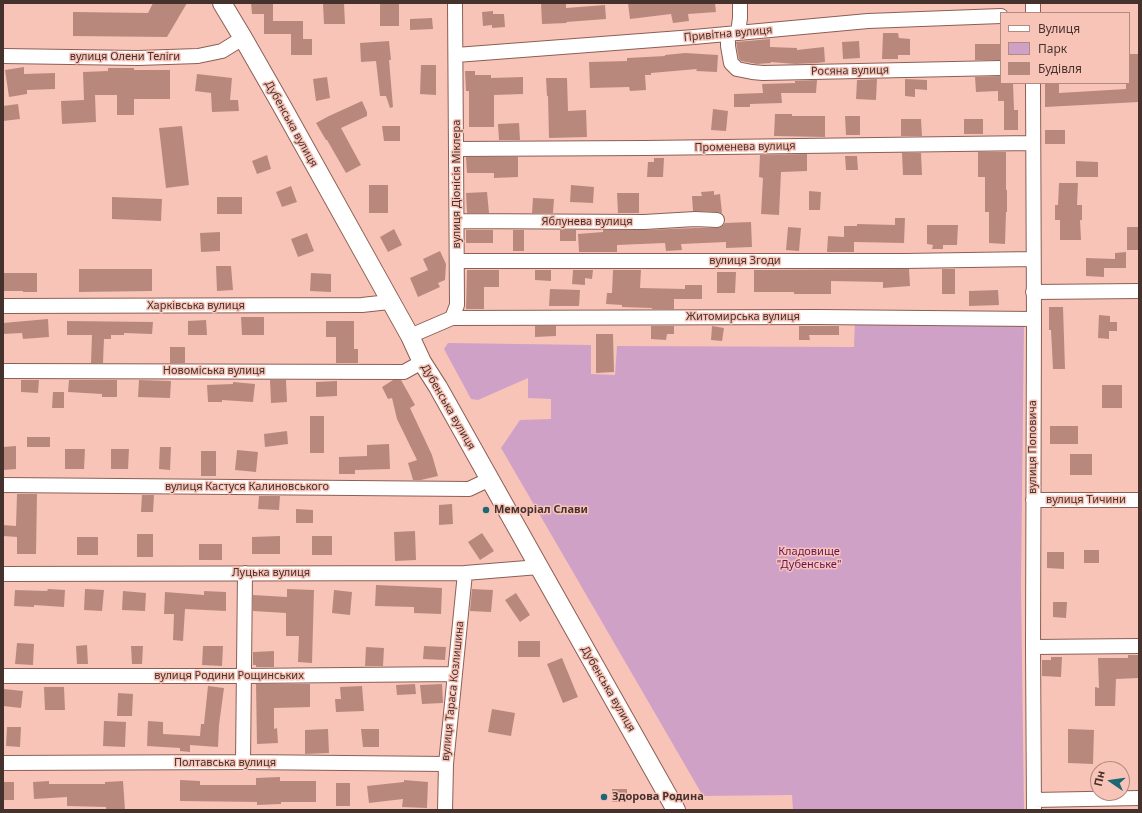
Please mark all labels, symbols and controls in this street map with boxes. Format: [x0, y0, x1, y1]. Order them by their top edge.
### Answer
legend [1000, 12, 1130, 84]
text: Вулиця [1038, 20, 1080, 37]
street label: Привітна вулиця [683, 24, 773, 44]
text: Парк [1038, 40, 1067, 57]
street label: вулиця Олени Теліги [70, 50, 180, 64]
text: Будівля [1038, 60, 1082, 77]
street label: Росяна вулиця [811, 64, 889, 78]
street label: Дубенська вулиця [262, 78, 320, 170]
street label: вулиця Діонісія Міклера [450, 120, 464, 248]
street label: Променева вулиця [694, 140, 796, 154]
street label: Яблунева вулиця [541, 215, 633, 229]
street label: вулиця Згоди [709, 254, 781, 268]
street label: Харківська вулиця [147, 299, 245, 313]
street label: Житомирська вулиця [686, 310, 800, 324]
street label: Дубенська вулиця [418, 362, 478, 452]
street label: Новоміська вулиця [163, 364, 265, 378]
street label: вулиця Поповича [1026, 400, 1040, 494]
street label: вулиця Кастуся Калиновського [165, 480, 329, 494]
street label: вулиця Тичини [1046, 493, 1126, 507]
place label: Меморіал Слави [494, 503, 588, 517]
marker: Меморіал Слави [481, 505, 491, 515]
park label: Кладовище "Дубенське" [777, 545, 841, 571]
street label: Луцька вулиця [232, 566, 310, 580]
street label: вулиця Тараса Козлишина [439, 620, 467, 762]
street label: Дубенська вулиця [578, 644, 638, 734]
street label: вулиця Родини Рощинських [154, 669, 304, 683]
street label: Полтавська вулиця [174, 756, 276, 770]
north arrow [1090, 761, 1130, 801]
text: Пн [1090, 769, 1108, 788]
place label: Здорова Родина [612, 790, 704, 804]
marker: Здорова Родина [599, 792, 609, 802]

